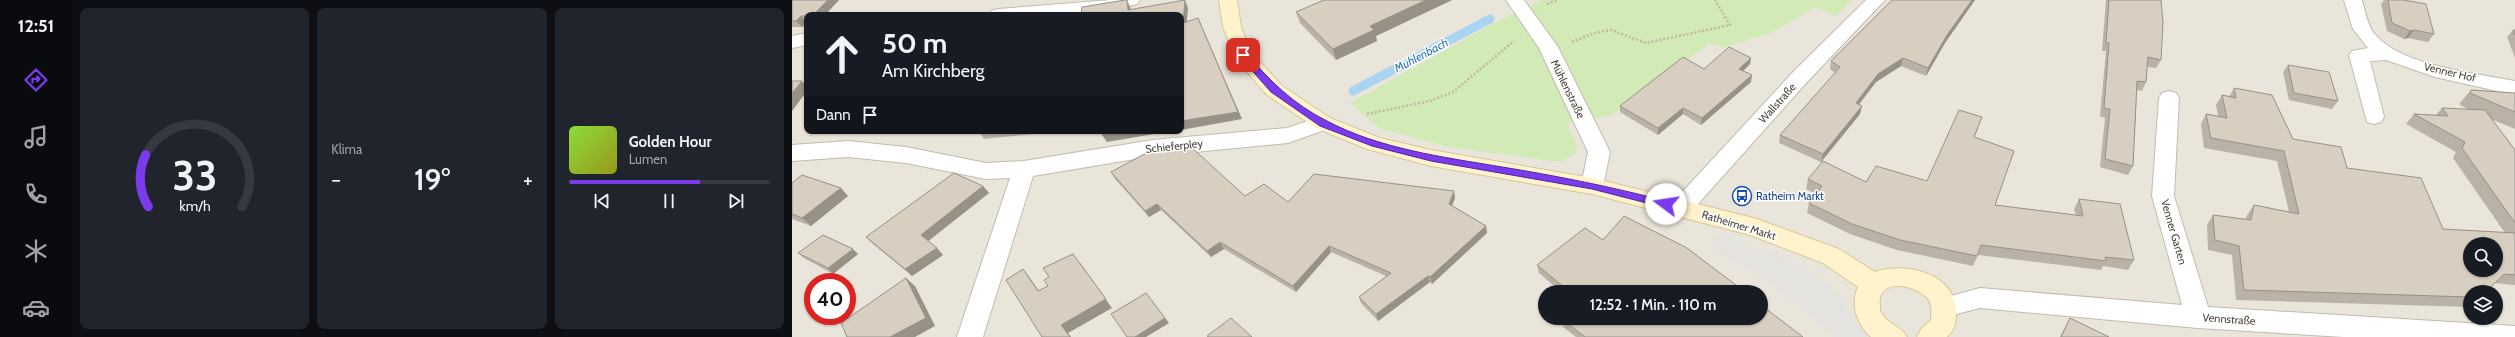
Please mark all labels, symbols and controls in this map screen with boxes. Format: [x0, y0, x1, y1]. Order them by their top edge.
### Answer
text: 12:51 [18, 15, 54, 37]
text: 50 m [882, 26, 947, 60]
icon: ahead [816, 28, 868, 80]
water label: Mühlenbach [1391, 35, 1451, 76]
pin [1226, 38, 1260, 72]
icon: arrive [1232, 44, 1254, 66]
street label: Mühlenstraße [1548, 57, 1588, 121]
street label: Venner Hof [2423, 59, 2478, 85]
text: Am Kirchberg [882, 60, 985, 82]
icon: directions [22, 66, 50, 94]
street label: Wallstraße [1755, 80, 1799, 126]
icon: arrive [859, 104, 881, 126]
text: Dann [816, 106, 851, 124]
icon: music [22, 123, 50, 151]
text: Golden Hour [629, 133, 711, 151]
street label: Schieferpley [1145, 136, 1204, 156]
text: Klima [331, 141, 362, 157]
text: 33 [172, 149, 217, 199]
text: Lumen [629, 151, 667, 167]
text: 19° [414, 161, 450, 198]
text: − [331, 166, 341, 193]
text: + [523, 166, 533, 193]
icon: phone [22, 180, 50, 208]
position arrow [1645, 183, 1687, 225]
bus stop icon: Ratheim Markt [1731, 185, 1753, 207]
place label: Ratheim Markt [1756, 189, 1824, 203]
icon: previous [591, 190, 613, 212]
icon: pause [658, 190, 680, 212]
icon: next [725, 190, 747, 212]
text: km/h [179, 196, 210, 214]
street label: Venner Garten [2158, 198, 2190, 266]
street label: Ratheimer Markt [1700, 207, 1778, 243]
icon: climate [22, 237, 50, 265]
map controls [2463, 237, 2503, 325]
button: search [2463, 237, 2503, 277]
speed limit sign: 40 [804, 273, 856, 325]
button: layers [2463, 285, 2503, 325]
icon: car [22, 294, 50, 322]
text: 12:52 · 1 Min. · 110 m [1590, 296, 1716, 314]
street label: Vennstraße [2202, 310, 2256, 328]

